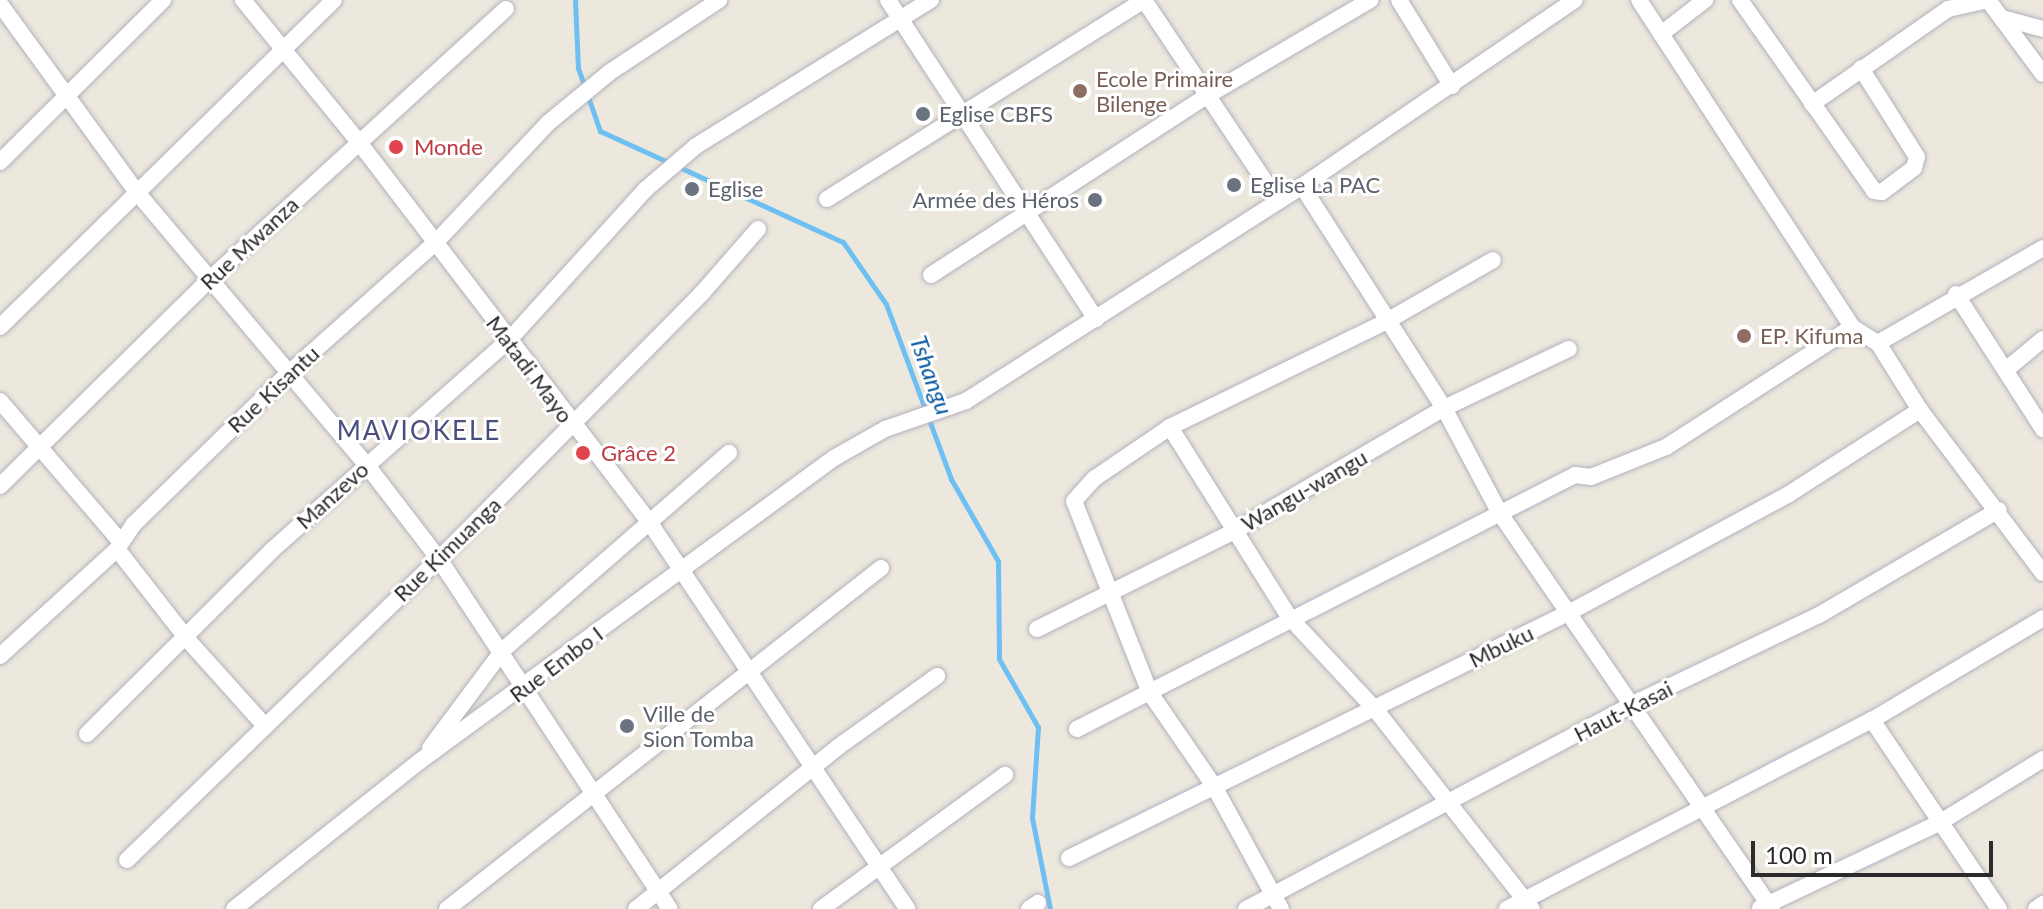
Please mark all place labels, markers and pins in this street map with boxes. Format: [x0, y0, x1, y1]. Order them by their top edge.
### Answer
place label: Ecole Primaire Bilenge [1096, 65, 1233, 116]
marker: Ecole Primaire Bilenge [1071, 82, 1089, 100]
place label: Eglise CBFS [939, 101, 1053, 127]
marker: Eglise CBFS [914, 105, 932, 123]
place label: Monde [414, 134, 483, 160]
marker: Monde [385, 136, 407, 158]
place label: Eglise La PAC [1250, 172, 1380, 198]
place label: Eglise [708, 176, 763, 202]
marker: Eglise La PAC [1225, 176, 1243, 194]
marker: Eglise [683, 180, 701, 198]
place label: Armée des Héros [912, 187, 1079, 213]
marker: Armée des Héros [1086, 191, 1104, 209]
place label: EP. Kifuma [1760, 323, 1863, 349]
marker: EP. Kifuma [1735, 327, 1753, 345]
place label: Grâce 2 [601, 440, 676, 466]
marker: Grâce 2 [572, 442, 594, 464]
place label: Ville de Sion Tomba [643, 700, 755, 752]
marker: Ville de Sion Tomba [618, 717, 636, 735]

